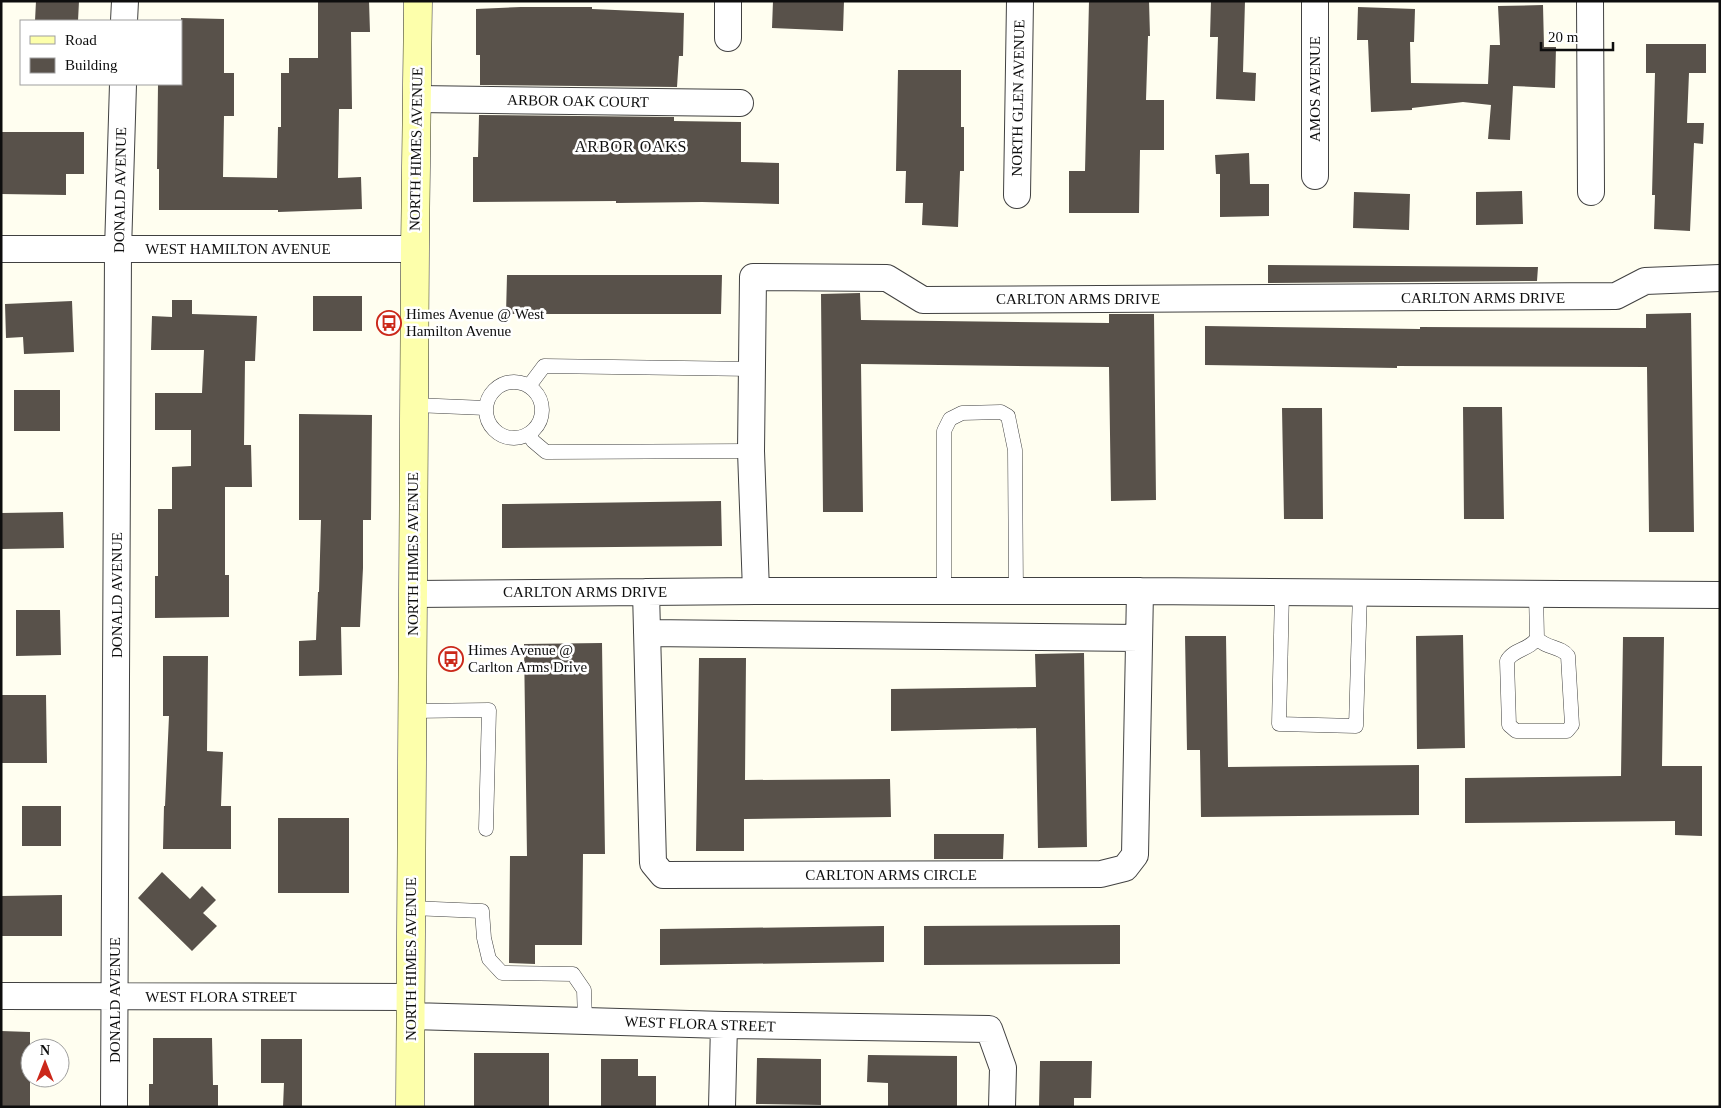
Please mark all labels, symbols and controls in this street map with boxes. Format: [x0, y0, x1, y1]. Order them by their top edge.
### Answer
street label: NORTH GLEN AVENUE [1009, 19, 1027, 177]
legend [20, 20, 182, 85]
scale bar [1541, 20, 1614, 52]
text: 20 m [1548, 29, 1579, 45]
text: Road [65, 32, 97, 48]
street label: AMOS AVENUE [1307, 36, 1323, 142]
text: Building [65, 57, 118, 73]
street label: NORTH HIMES AVENUE [407, 67, 425, 231]
street label: ARBOR OAK COURT [507, 92, 649, 110]
street label: DONALD AVENUE [111, 127, 129, 253]
district label: ARBOR OAKS [575, 138, 687, 155]
street label: WEST HAMILTON AVENUE [145, 241, 331, 257]
street label: CARLTON ARMS DRIVE [1401, 290, 1565, 306]
street label: CARLTON ARMS DRIVE [996, 291, 1160, 307]
place label: Himes Avenue @ West Hamilton Avenue [406, 306, 545, 339]
bus stop icon: Himes Avenue @ West Hamilton Avenue [376, 310, 402, 336]
street label: NORTH HIMES AVENUE [405, 472, 421, 636]
street label: DONALD AVENUE [109, 532, 125, 658]
street label: CARLTON ARMS DRIVE [503, 584, 667, 600]
place label: Himes Avenue @ Carlton Arms Drive [468, 642, 587, 675]
bus stop icon: Himes Avenue @ Carlton Arms Drive [438, 646, 464, 672]
street label: CARLTON ARMS CIRCLE [805, 867, 977, 883]
street label: NORTH HIMES AVENUE [403, 877, 419, 1041]
street label: DONALD AVENUE [107, 937, 123, 1063]
street label: WEST FLORA STREET [145, 989, 297, 1005]
street label: WEST FLORA STREET [624, 1013, 776, 1035]
north arrow [20, 1038, 70, 1088]
text: N [40, 1043, 50, 1058]

